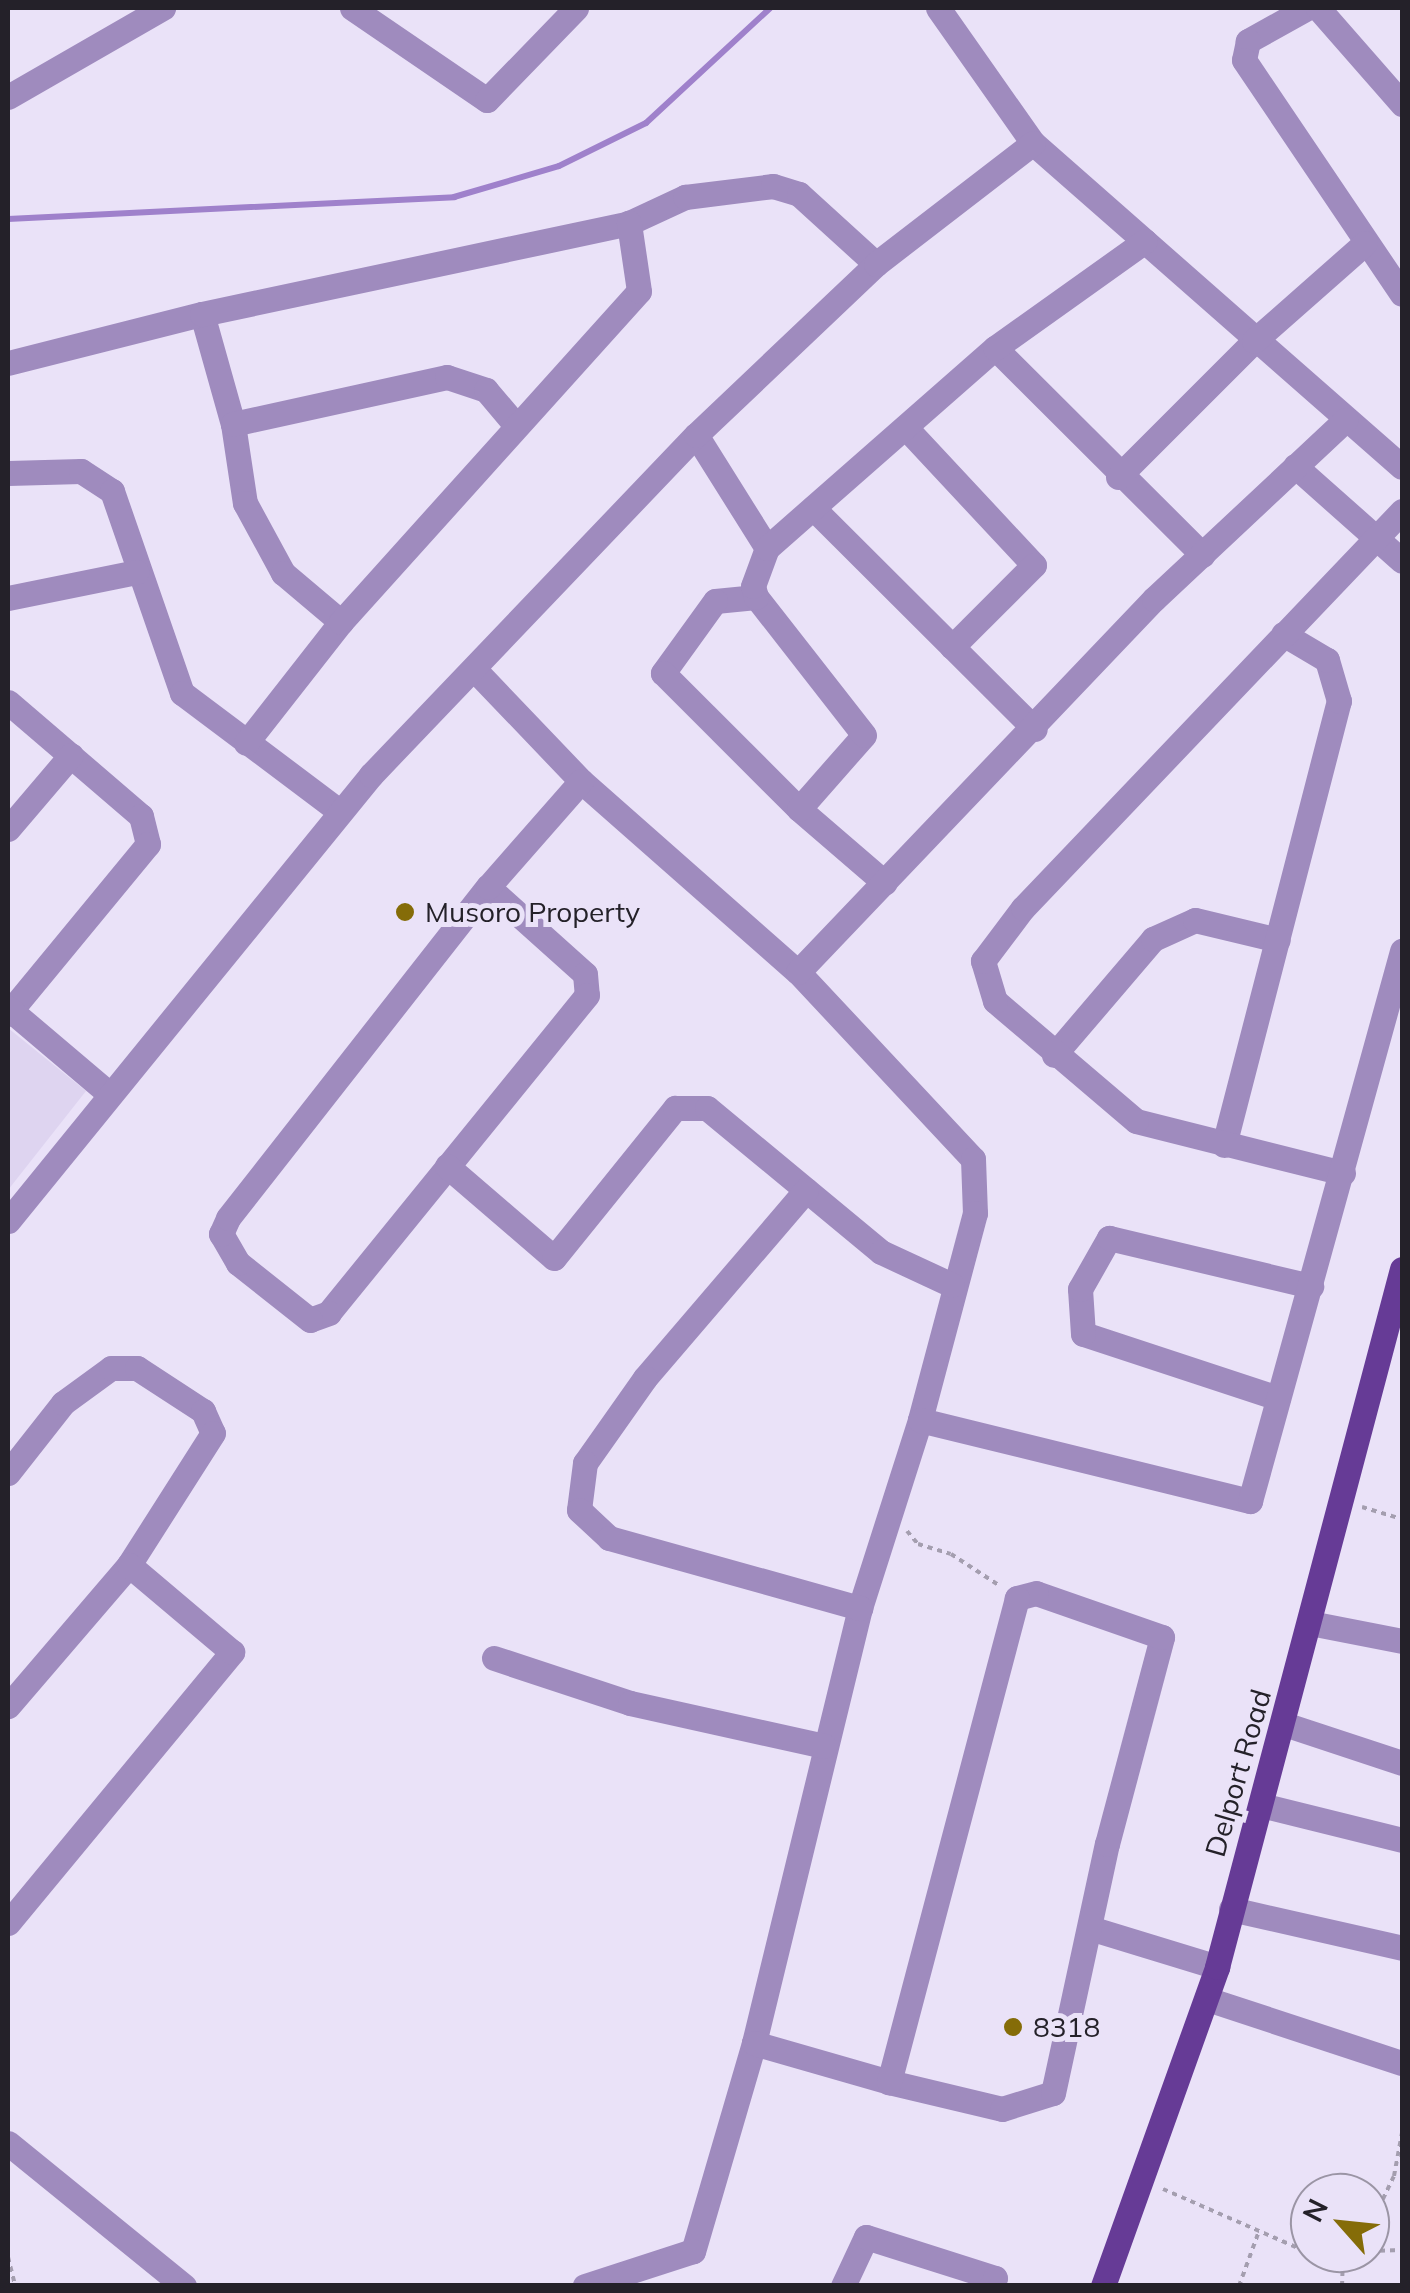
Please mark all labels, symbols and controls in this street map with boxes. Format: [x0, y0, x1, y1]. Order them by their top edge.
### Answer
place label: Musoro Property [425, 895, 640, 929]
marker: Musoro Property [394, 901, 416, 923]
street label: Delport Road [1198, 1686, 1278, 1860]
place label: 8318 [1033, 2010, 1100, 2044]
marker: 8318 [1002, 2016, 1024, 2038]
north arrow [1290, 2173, 1390, 2273]
text: N [1294, 2193, 1335, 2227]

